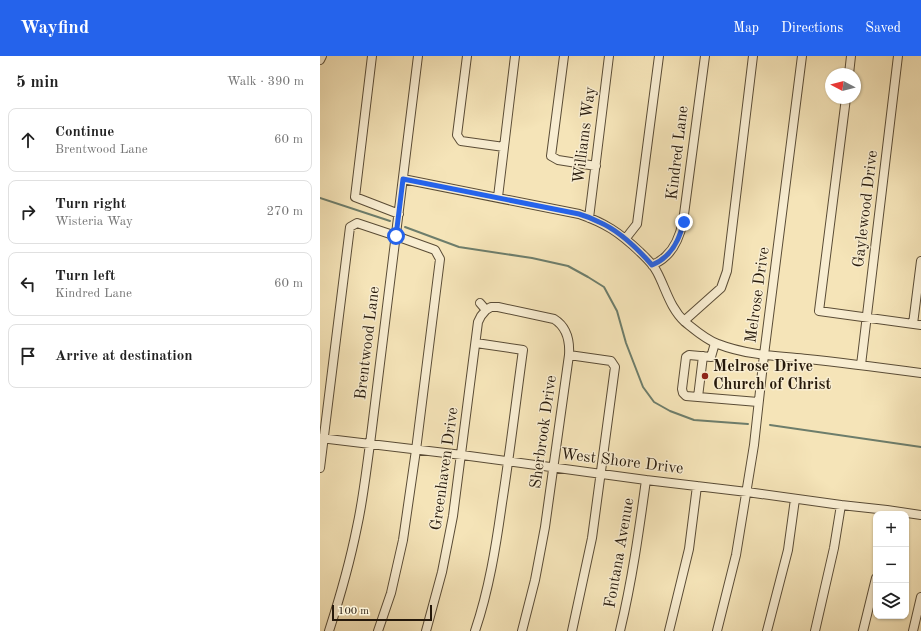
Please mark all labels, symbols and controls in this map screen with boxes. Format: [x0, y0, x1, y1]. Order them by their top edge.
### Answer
text: Wayfind [20, 19, 89, 38]
text: Map [733, 21, 759, 35]
text: Directions [781, 21, 843, 35]
text: Saved [865, 21, 901, 35]
north arrow [825, 68, 861, 104]
text: 5 min [16, 74, 59, 91]
text: Walk · 390 m [227, 75, 304, 88]
street label: Williams Way [571, 85, 599, 184]
street label: Kindred Lane [664, 105, 692, 201]
text: Continue [55, 125, 114, 140]
icon: ahead [17, 129, 39, 151]
text: 60 m [274, 133, 303, 146]
text: Brentwood Lane [55, 143, 148, 156]
street label: Gaylewood Drive [851, 149, 881, 269]
text: Turn right [55, 197, 126, 212]
icon: right [17, 201, 39, 223]
text: 270 m [266, 205, 303, 218]
route end [675, 213, 693, 231]
text: Wisteria Way [55, 215, 133, 228]
route start [387, 227, 405, 245]
street label: Melrose Drive [743, 246, 773, 344]
text: Turn left [55, 269, 115, 284]
icon: left [17, 273, 39, 295]
text: 60 m [274, 277, 303, 290]
street label: Brentwood Lane [353, 285, 383, 401]
text: Kindred Lane [55, 287, 132, 300]
icon: arrive [17, 345, 39, 367]
text: Arrive at destination [55, 349, 193, 364]
place label: Melrose Drive Church of Christ [713, 359, 831, 393]
marker: Melrose Drive Church of Christ [700, 371, 710, 381]
street label: Sherbrook Drive [528, 374, 560, 490]
street label: Greenhaven Drive [428, 406, 462, 532]
street label: West Shore Drive [560, 447, 684, 477]
street label: Fontana Avenue [602, 497, 638, 609]
map controls [873, 511, 909, 619]
button: + [873, 511, 909, 547]
button: − [873, 547, 909, 583]
button: layers [873, 583, 909, 619]
scale bar [332, 603, 432, 622]
text: 100 m [338, 606, 369, 617]

